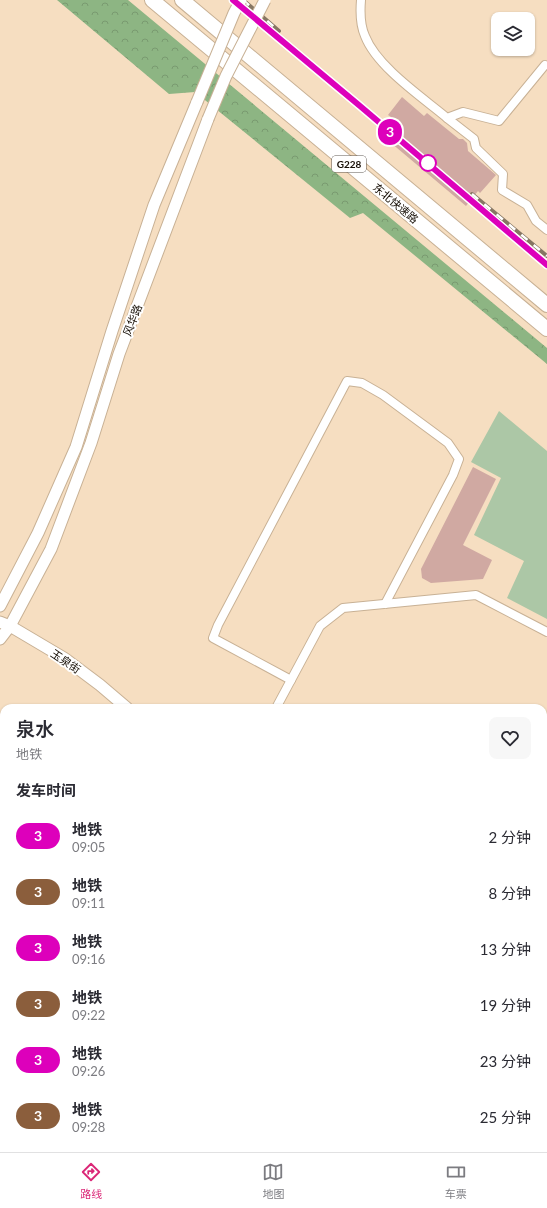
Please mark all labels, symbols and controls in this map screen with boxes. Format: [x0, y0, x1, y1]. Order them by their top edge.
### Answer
map controls [491, 12, 535, 56]
button: layers [491, 12, 535, 56]
line badge: 3 [377, 119, 403, 145]
text: 3 [386, 123, 394, 140]
unlabelled marker [419, 154, 437, 172]
road number: G228 [332, 156, 366, 172]
street label: 东北快速路 [371, 180, 421, 226]
street label: 风华路 [120, 302, 144, 338]
street label: 玉泉街 [49, 646, 83, 676]
text: 泉水 [16, 717, 54, 740]
button: heart [489, 717, 531, 759]
text: 地铁 [16, 746, 42, 762]
text: 发车时间 [16, 781, 76, 799]
text: 地铁 [72, 820, 102, 838]
text: 3 [34, 827, 42, 844]
text: 2 分钟 [488, 828, 531, 846]
text: 09:05 [72, 839, 105, 855]
text: 地铁 [72, 876, 102, 894]
text: 3 [34, 883, 42, 900]
text: 8 分钟 [488, 884, 531, 902]
text: 09:11 [72, 895, 105, 911]
text: 地铁 [72, 932, 102, 950]
text: 3 [34, 939, 42, 956]
text: 13 分钟 [480, 940, 531, 958]
text: 09:16 [72, 951, 105, 967]
text: 地铁 [72, 988, 102, 1006]
text: 3 [34, 995, 42, 1012]
text: 19 分钟 [480, 996, 531, 1014]
text: 09:22 [72, 1007, 105, 1023]
text: 地铁 [72, 1044, 102, 1062]
text: 3 [34, 1051, 42, 1068]
text: 23 分钟 [480, 1052, 531, 1070]
text: 09:26 [72, 1063, 105, 1079]
text: 地铁 [72, 1100, 102, 1118]
text: 3 [34, 1107, 42, 1124]
text: 25 分钟 [480, 1108, 531, 1126]
text: 09:28 [72, 1119, 105, 1135]
tab: 路线 [80, 1161, 102, 1201]
tab: 地图 [262, 1161, 284, 1201]
tab: 车票 [445, 1161, 467, 1201]

